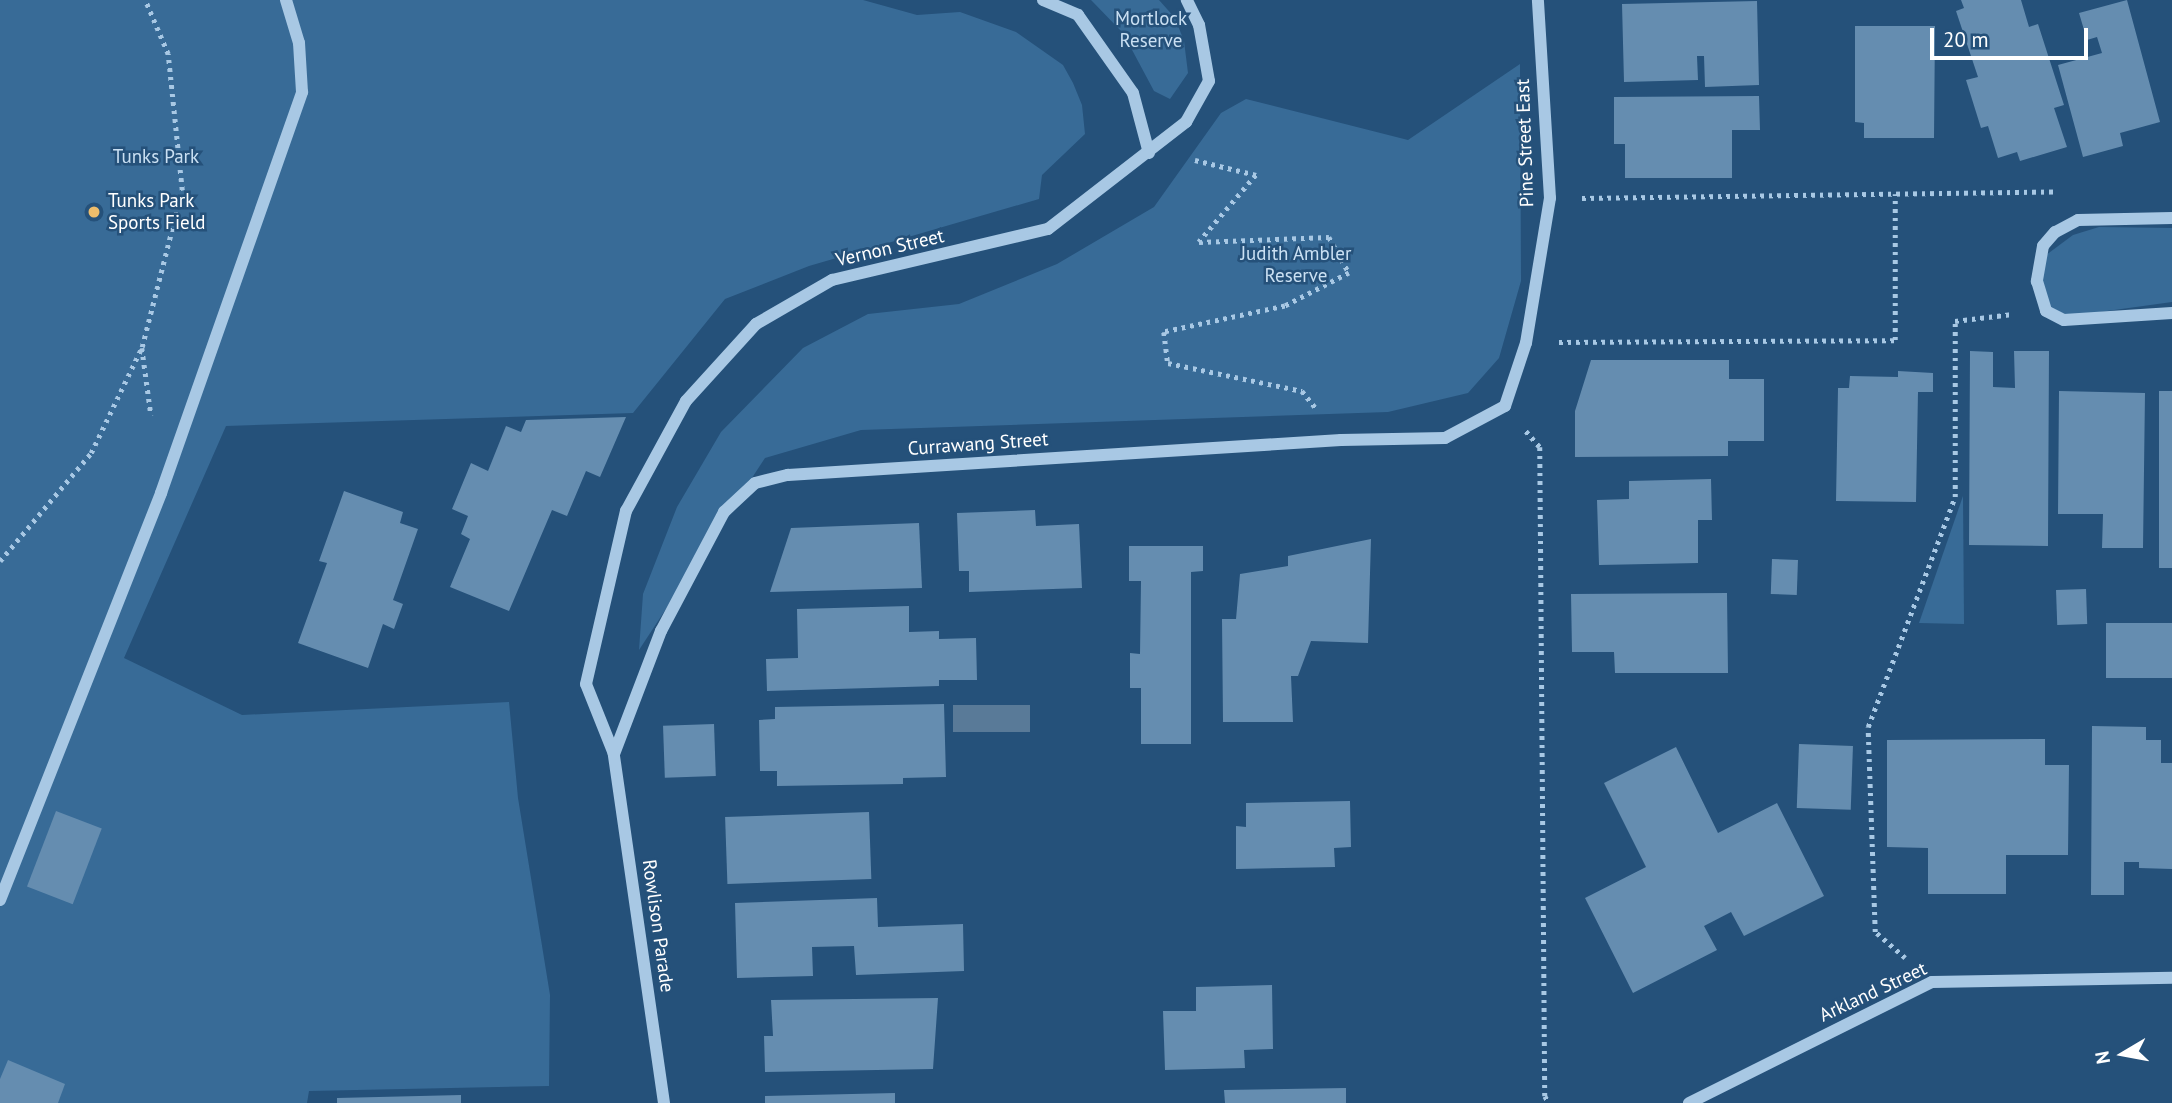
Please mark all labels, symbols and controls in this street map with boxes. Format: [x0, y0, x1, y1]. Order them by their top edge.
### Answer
park label: Mortlock Reserve [1115, 8, 1187, 52]
scale bar [1934, 14, 2092, 58]
text: 20 m [1943, 26, 1989, 53]
street label: Pine Street East [1511, 78, 1539, 208]
park label: Tunks Park [113, 146, 199, 168]
place label: Tunks Park Sports Field [108, 190, 205, 234]
marker: Tunks Park Sports Field [86, 204, 102, 220]
street label: Vernon Street [834, 224, 946, 272]
park label: Judith Ambler Reserve [1240, 243, 1352, 287]
street label: Currawang Street [907, 428, 1049, 460]
street label: Rowlison Parade [637, 858, 679, 994]
street label: Arkland Street [1816, 957, 1930, 1027]
north arrow [2088, 1019, 2158, 1089]
text: N [2089, 1049, 2115, 1066]

